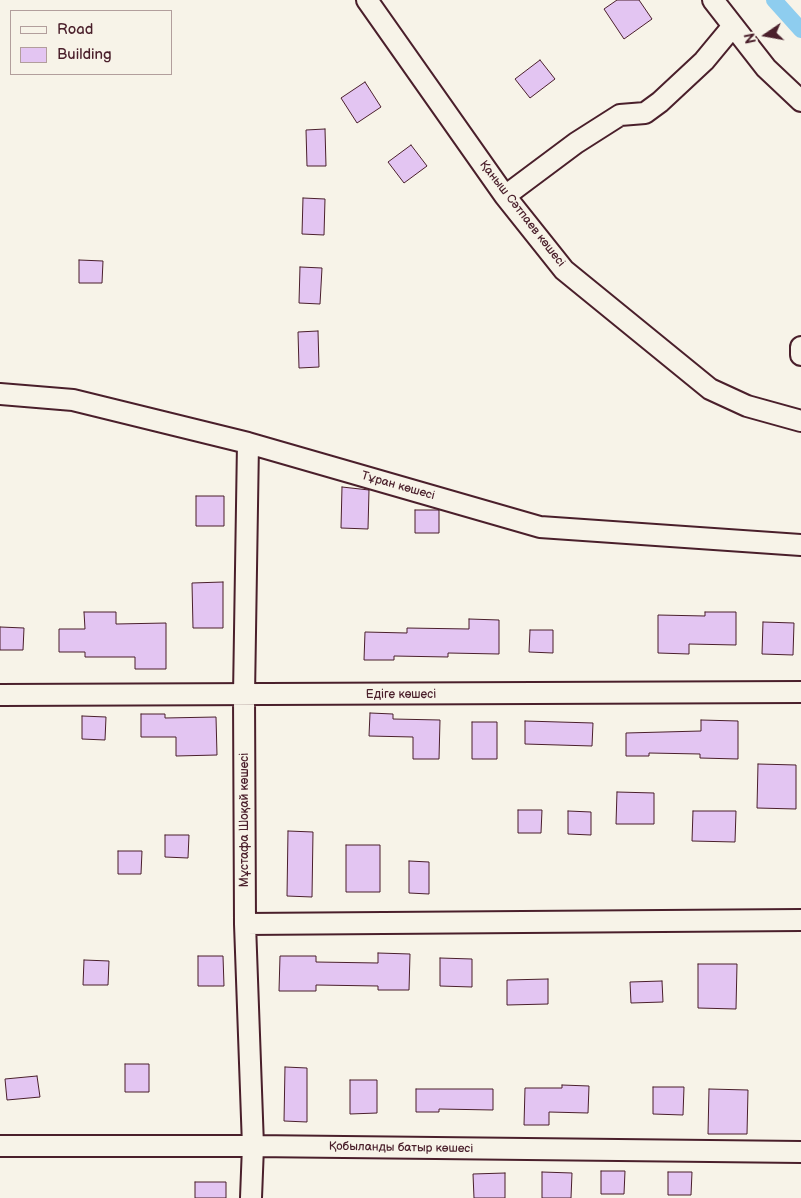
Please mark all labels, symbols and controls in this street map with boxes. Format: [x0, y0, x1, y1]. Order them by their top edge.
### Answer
legend [10, 10, 172, 75]
north arrow [741, 10, 791, 60]
text: Road [57, 20, 93, 39]
text: N [741, 31, 760, 45]
text: Building [57, 45, 112, 64]
street label: Қаныш Сәтпаев көшесі [476, 158, 568, 270]
street label: Тұран көшесі [360, 469, 436, 503]
street label: Едіге көшесі [366, 688, 436, 702]
street label: Мұстафа Шоқай көшесі [238, 753, 252, 887]
street label: Қобыланды батыр көшесі [329, 1140, 473, 1156]

